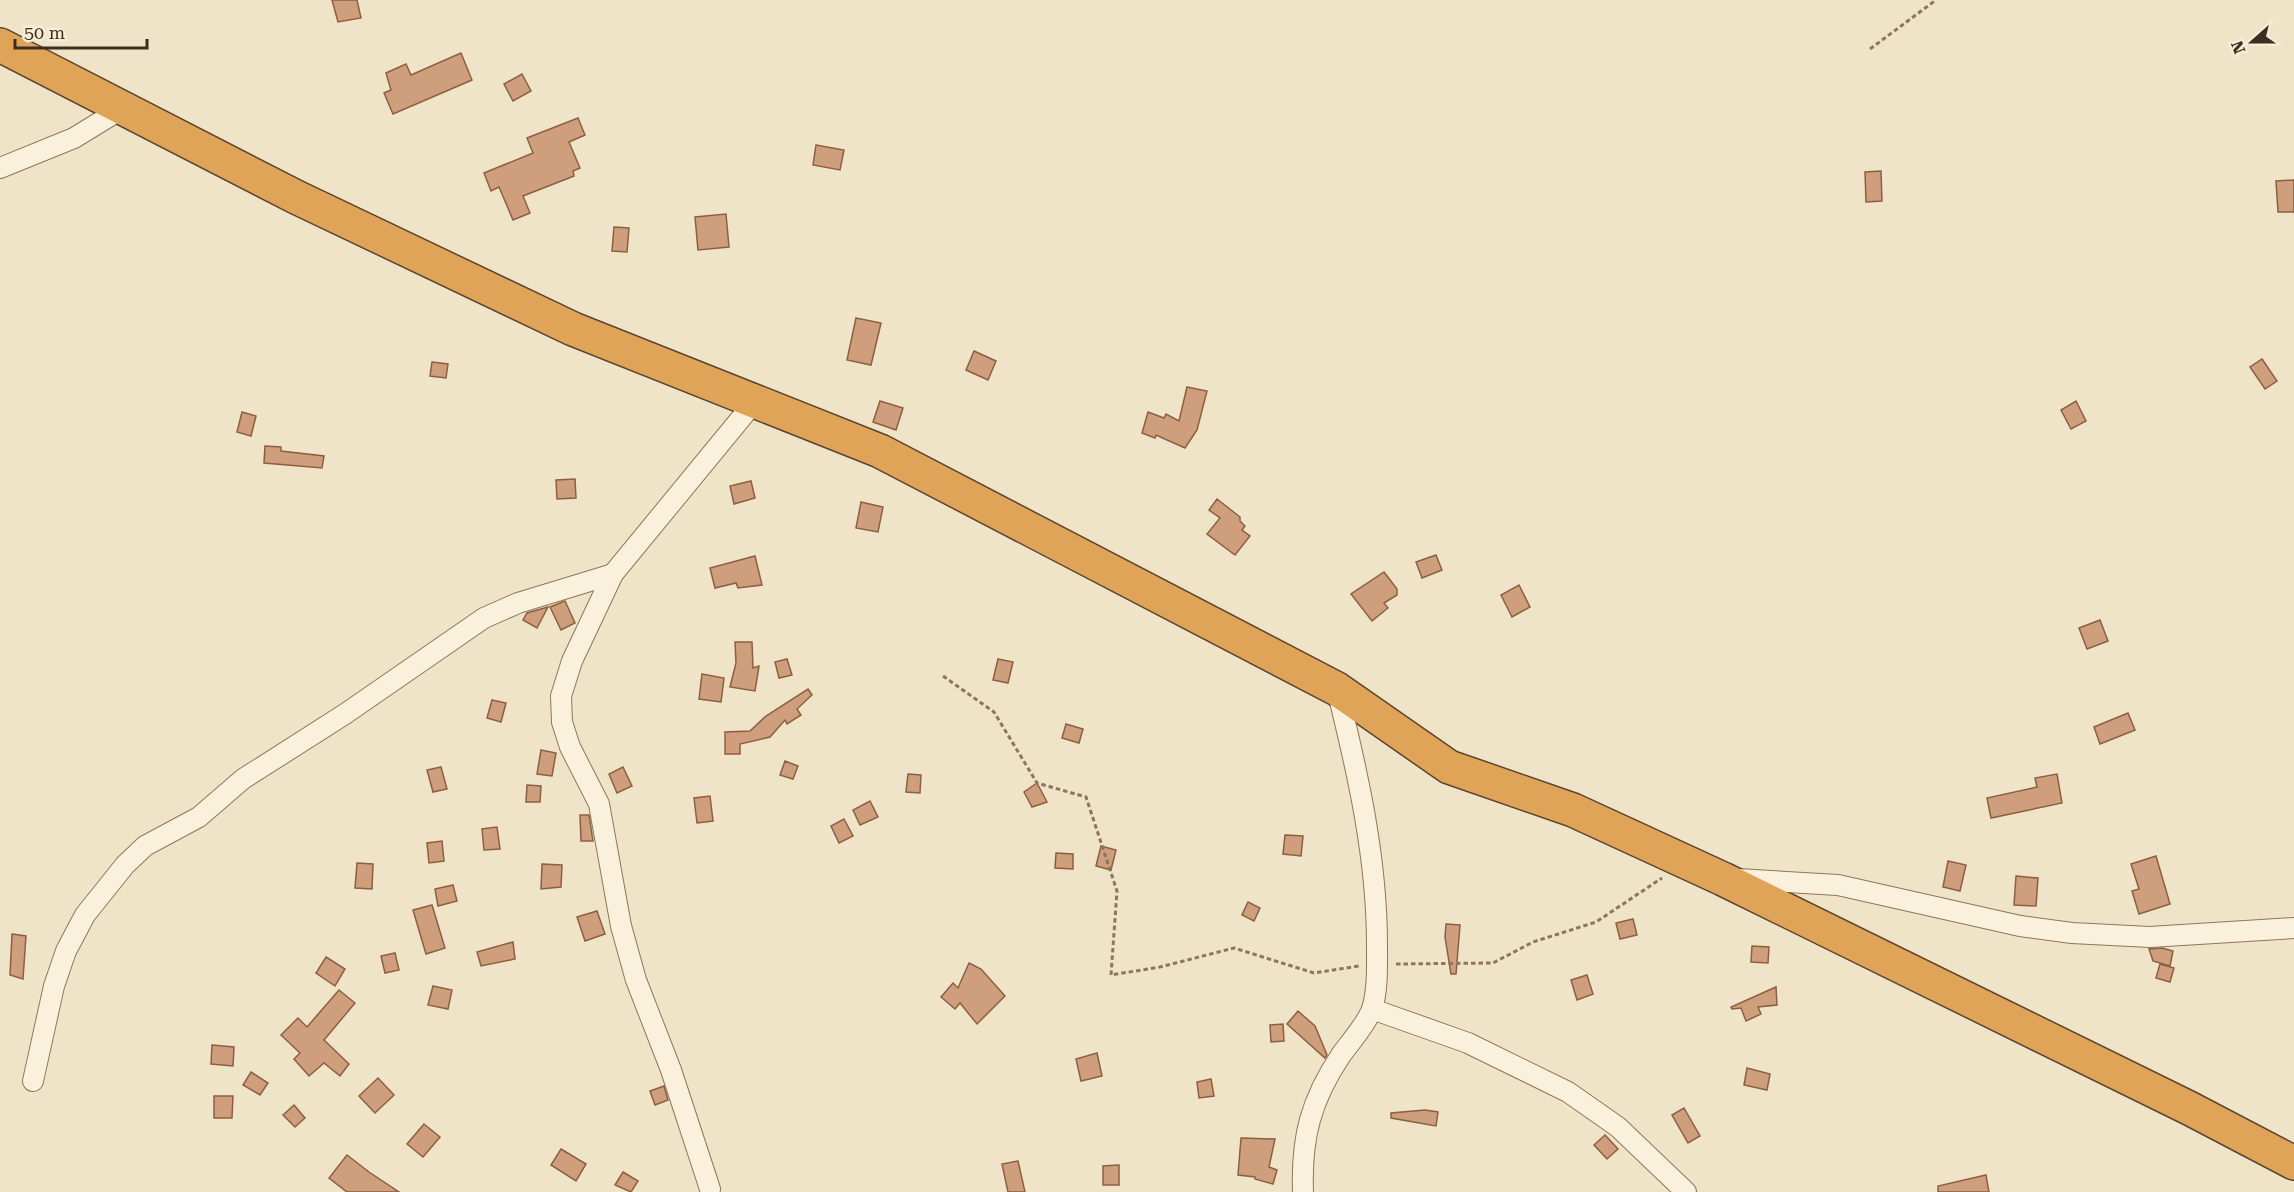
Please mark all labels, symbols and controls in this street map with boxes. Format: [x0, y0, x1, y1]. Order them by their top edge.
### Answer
scale bar [15, 12, 147, 50]
north arrow [2222, 12, 2282, 72]
text: 50 m [24, 22, 65, 43]
text: N [2227, 38, 2250, 56]

